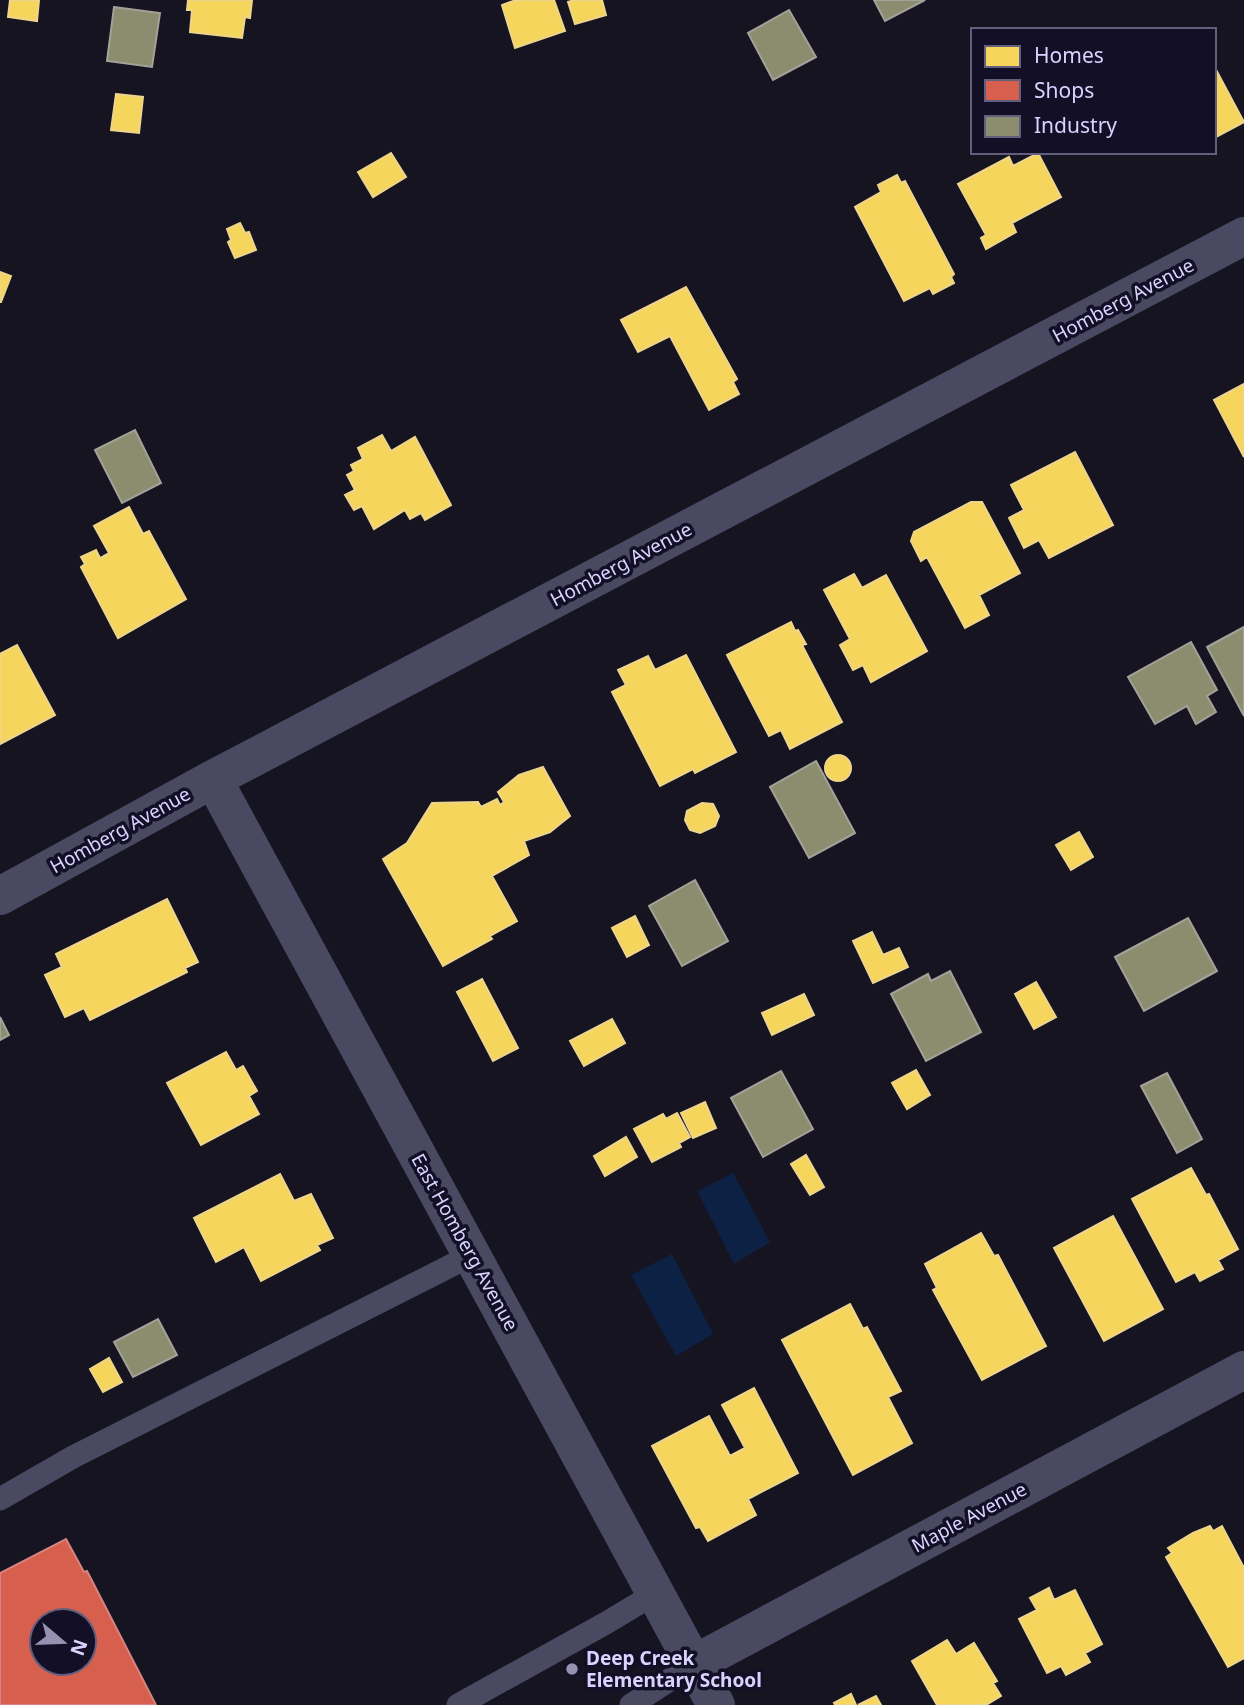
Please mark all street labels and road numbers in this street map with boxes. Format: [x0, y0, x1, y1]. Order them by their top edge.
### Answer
street label: Homberg Avenue [1048, 252, 1198, 348]
street label: Homberg Avenue [546, 516, 696, 612]
street label: Homberg Avenue [45, 781, 195, 879]
street label: East Homberg Avenue [405, 1149, 525, 1335]
street label: Maple Avenue [907, 1476, 1031, 1558]

